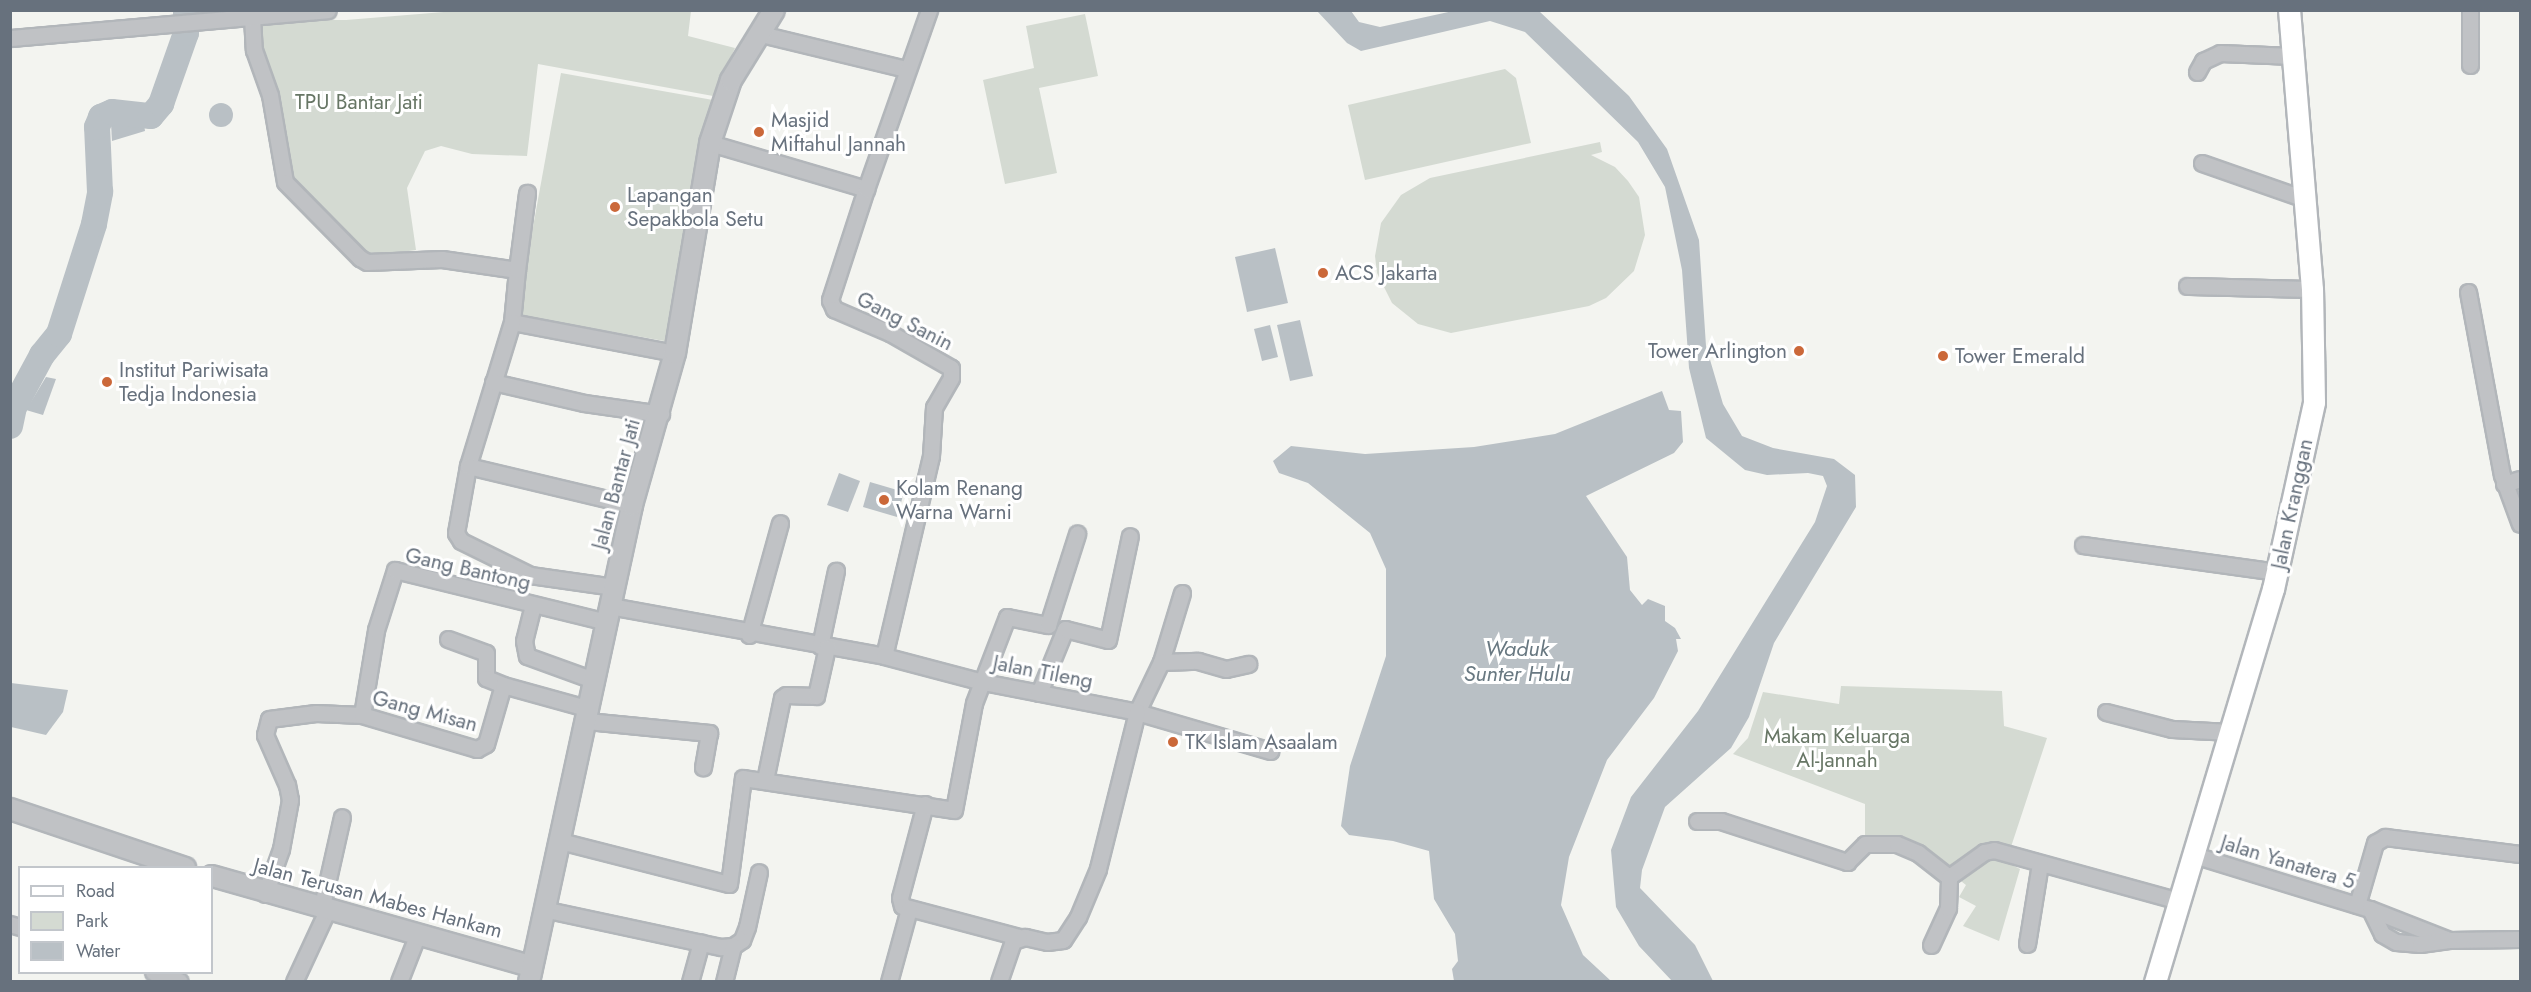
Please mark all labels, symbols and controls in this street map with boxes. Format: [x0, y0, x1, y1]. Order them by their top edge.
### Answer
park label: TPU Bantar Jati [295, 89, 423, 115]
place label: Masjid Miftahul Jannah [771, 107, 906, 157]
marker: Masjid Miftahul Jannah [752, 125, 766, 139]
place label: Lapangan Sepakbola Setu [627, 182, 764, 232]
marker: Lapangan Sepakbola Setu [608, 200, 622, 214]
place label: ACS Jakarta [1335, 260, 1437, 286]
marker: ACS Jakarta [1316, 266, 1330, 280]
street label: Gang Sanin [853, 286, 957, 356]
place label: Tower Arlington [1648, 338, 1787, 364]
place label: Tower Emerald [1955, 343, 2085, 369]
marker: Tower Arlington [1792, 344, 1806, 358]
marker: Tower Emerald [1936, 349, 1950, 363]
place label: Institut Pariwisata Tedja Indonesia [119, 357, 269, 407]
marker: Institut Pariwisata Tedja Indonesia [100, 375, 114, 389]
street label: Jalan Bantar Jati [586, 416, 646, 552]
street label: Jalan Kranggan [2266, 437, 2318, 571]
place label: Kolam Renang Warna Warni [896, 475, 1023, 525]
marker: Kolam Renang Warna Warni [877, 493, 891, 507]
street label: Gang Bantong [403, 542, 533, 596]
water label: Waduk Sunter Hulu [1464, 635, 1570, 686]
street label: Jalan Tileng [991, 650, 1095, 694]
street label: Gang Misan [370, 685, 480, 737]
park label: Makam Keluarga Al-Jannah [1764, 723, 1910, 773]
place label: TK Islam Asaalam [1185, 729, 1338, 755]
marker: TK Islam Asaalam [1166, 735, 1180, 749]
street label: Jalan Yanatera 5 [2218, 830, 2358, 894]
street label: Jalan Terusan Mabes Hankam [251, 853, 505, 943]
legend [18, 866, 213, 974]
text: Road [76, 878, 115, 904]
text: Park [76, 908, 108, 934]
text: Water [76, 938, 120, 964]

